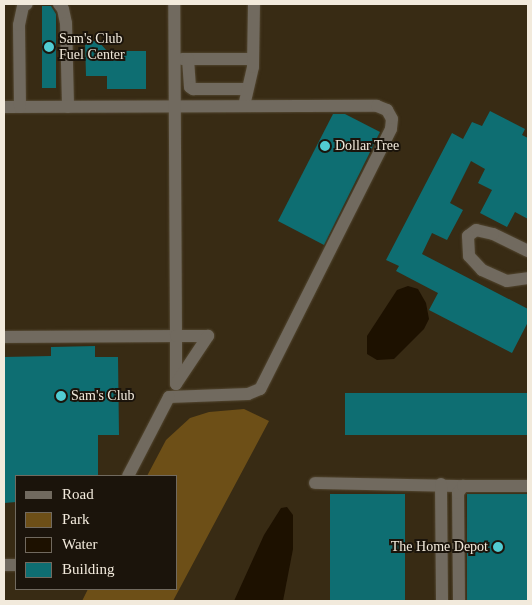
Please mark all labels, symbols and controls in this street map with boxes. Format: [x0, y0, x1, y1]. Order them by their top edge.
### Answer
place label: Sam's Club Fuel Center [59, 31, 125, 64]
marker: Sam's Club Fuel Center [43, 41, 55, 53]
place label: Dollar Tree [335, 138, 399, 154]
marker: Dollar Tree [319, 140, 331, 152]
place label: Sam's Club [71, 388, 135, 404]
marker: Sam's Club [55, 390, 67, 402]
legend [15, 475, 178, 590]
text: Road [62, 486, 94, 502]
text: Park [62, 511, 90, 527]
text: Water [62, 536, 97, 552]
place label: The Home Depot [391, 539, 488, 555]
marker: The Home Depot [492, 541, 504, 553]
text: Building [62, 561, 115, 577]

